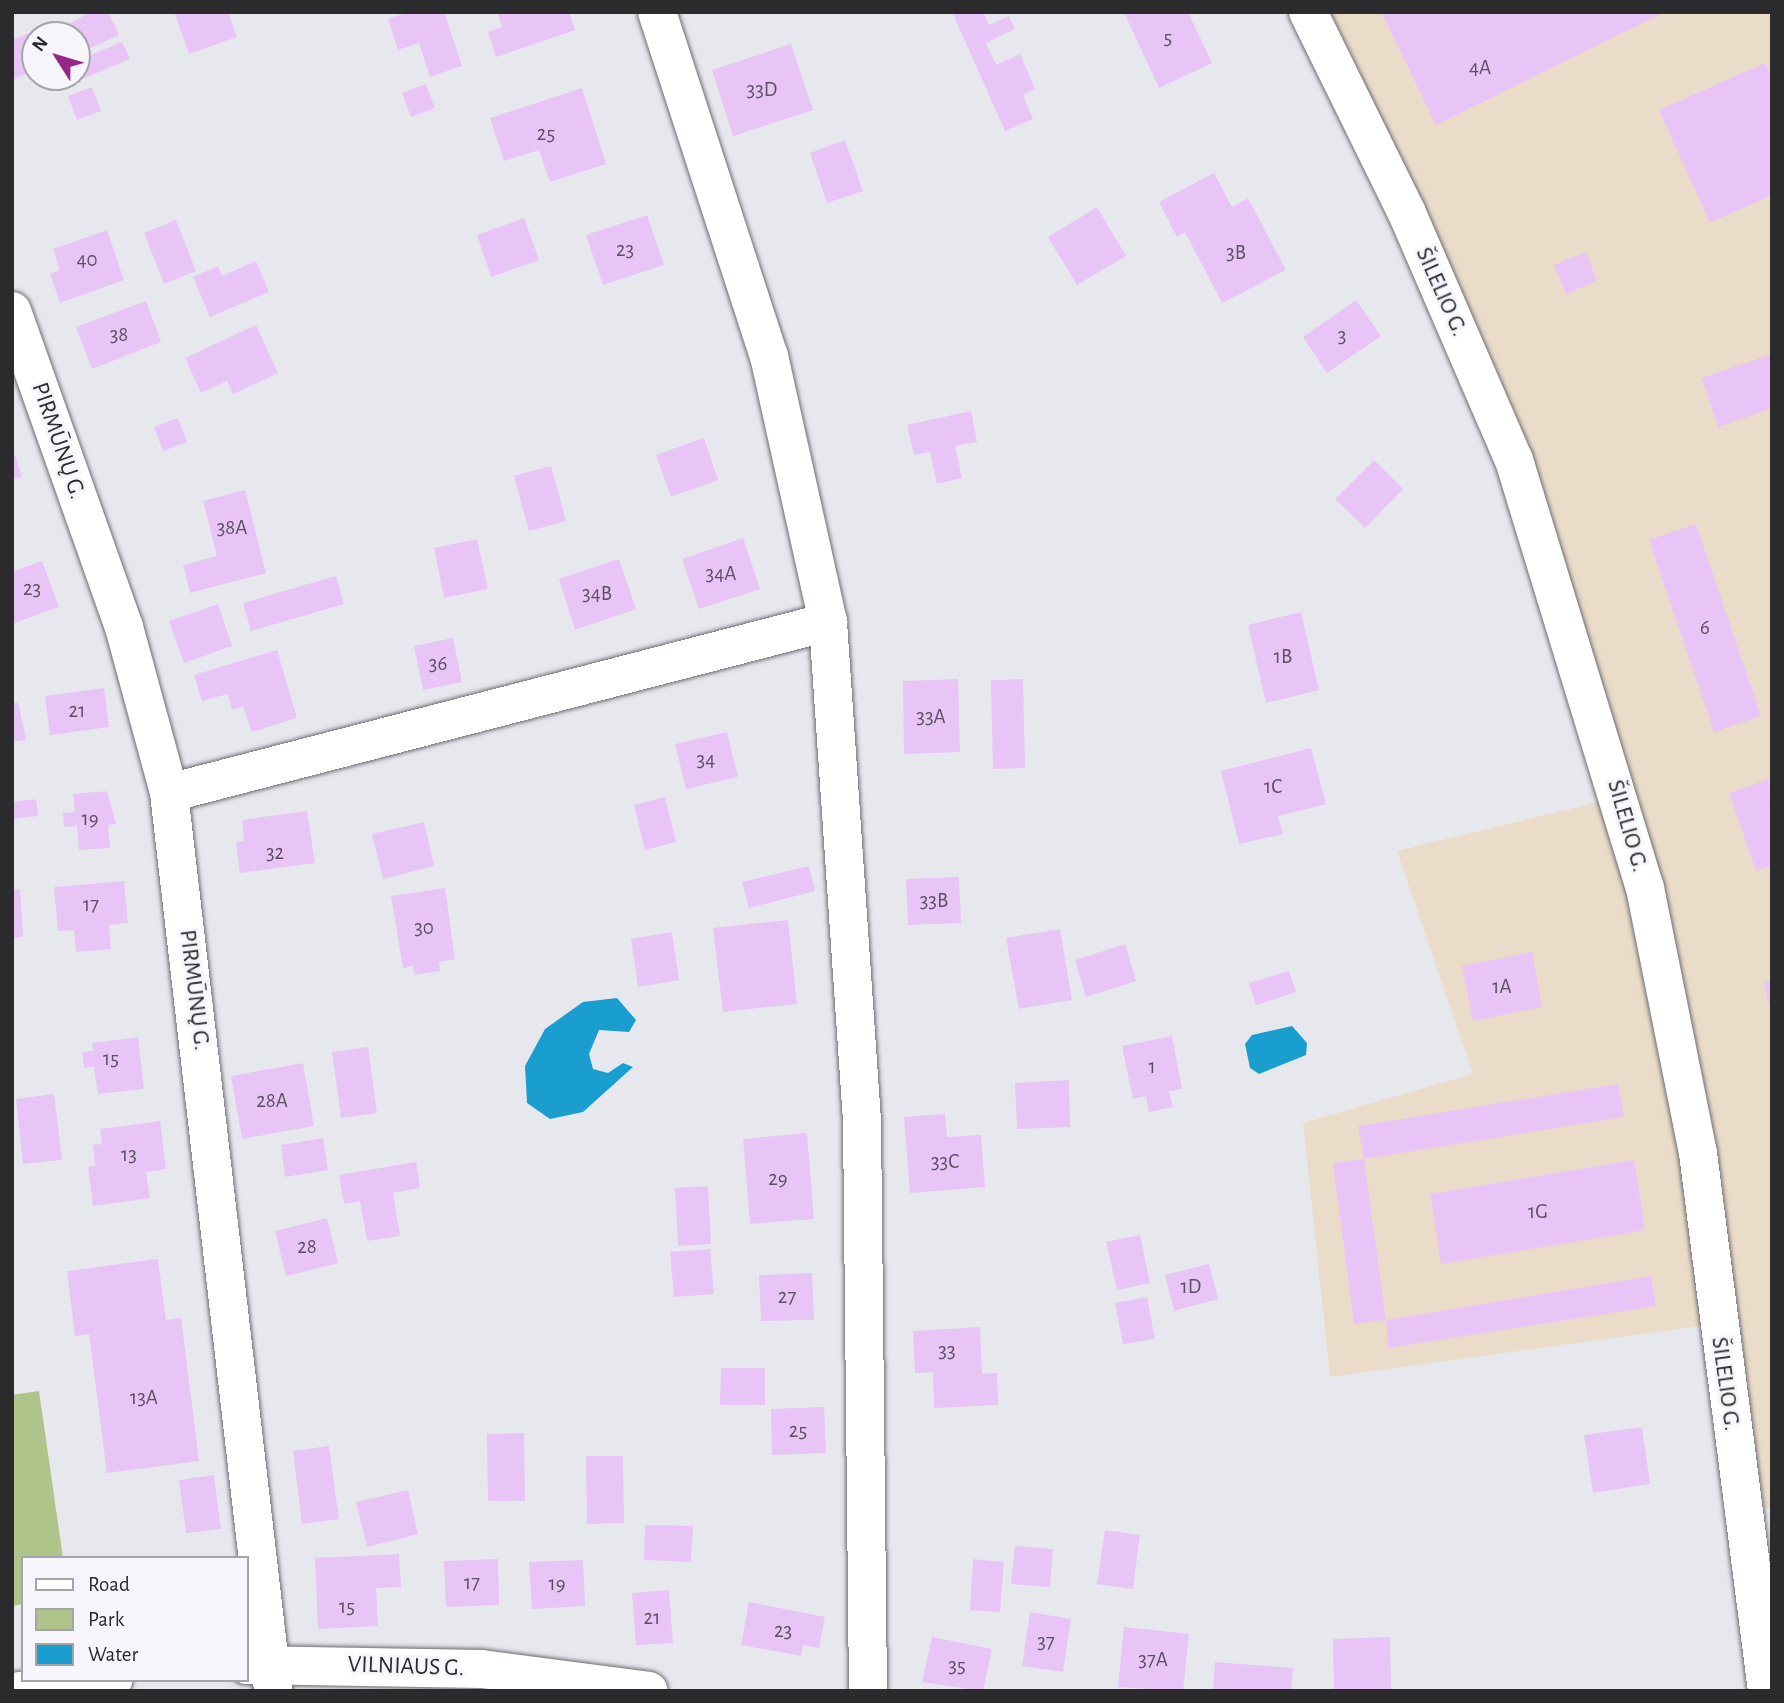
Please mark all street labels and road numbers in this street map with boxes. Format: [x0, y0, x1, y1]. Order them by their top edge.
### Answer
street label: ŠILELIO G. [1409, 243, 1473, 341]
street label: PIRMŪNŲ G. [25, 379, 91, 503]
street label: ŠILELIO G. [1600, 777, 1654, 875]
street label: PIRMŪNŲ G. [172, 928, 216, 1052]
street label: ŠILELIO G. [1704, 1335, 1746, 1433]
street label: VILNIAUS G. [347, 1651, 465, 1683]

